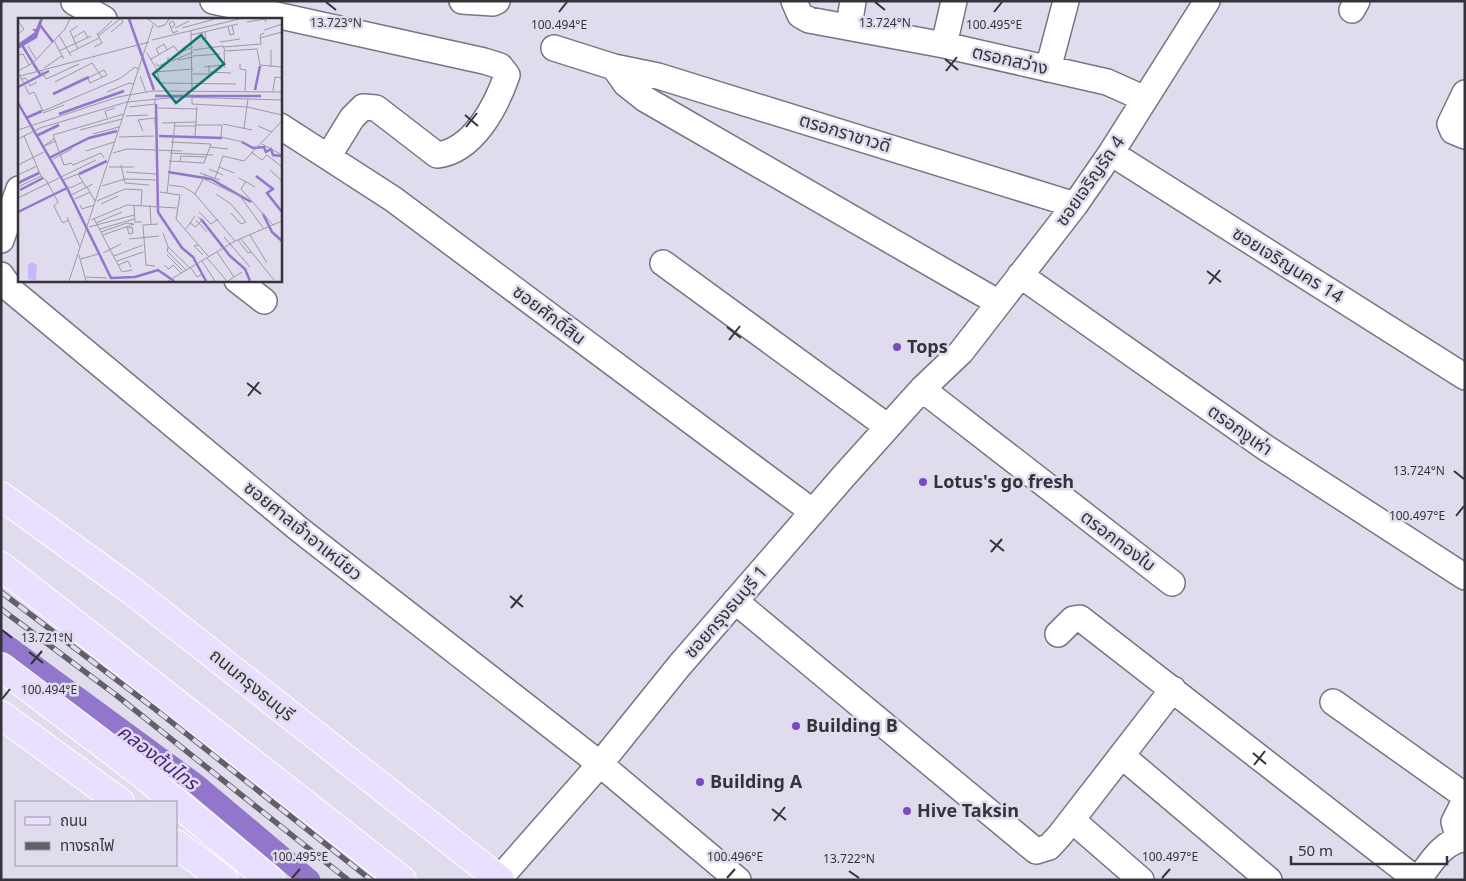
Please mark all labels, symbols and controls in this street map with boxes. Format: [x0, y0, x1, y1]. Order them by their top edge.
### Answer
text: 13.723°N [310, 14, 362, 32]
text: 13.724°N [859, 14, 911, 32]
text: 100.494°E [531, 16, 587, 34]
text: 100.495°E [966, 16, 1022, 34]
inset map [18, 18, 281, 281]
street label: ตรอกสว่าง [969, 39, 1051, 82]
street label: ตรอกราชาวดี [796, 107, 894, 160]
street label: ซอยเจริญรัถ 4 [1049, 130, 1132, 232]
street label: ซอยเจริญนคร 14 [1227, 220, 1349, 310]
street label: ซอยศักดิ์สิน [506, 279, 591, 352]
place label: Tops [907, 334, 948, 361]
marker: Tops [891, 341, 903, 353]
street label: ตรอกงูเห่า [1202, 398, 1278, 463]
text: 13.724°N [1393, 462, 1445, 480]
place label: Lotus's go fresh [933, 469, 1074, 496]
street label: ซอยศาลเจ้าอาเหนียว [238, 475, 368, 588]
marker: Lotus's go fresh [917, 476, 929, 488]
street label: ตรอกทองใบ [1074, 504, 1161, 579]
text: 100.497°E [1389, 507, 1445, 525]
street label: ซอยกรุงธนบุรี 1 [678, 560, 775, 665]
text: 13.721°N [21, 629, 73, 647]
street label: ถนนกรุงธนบุรี [203, 643, 300, 728]
text: 100.494°E [21, 681, 77, 699]
place label: Building B [806, 713, 898, 740]
water label: คลองต้นไทร [111, 718, 205, 799]
marker: Building B [790, 720, 802, 732]
place label: Building A [710, 769, 803, 796]
marker: Building A [694, 776, 706, 788]
place label: Hive Taksin [917, 798, 1019, 825]
legend [15, 801, 178, 866]
marker: Hive Taksin [901, 805, 913, 817]
text: ถนน [60, 810, 87, 833]
scale bar [1291, 834, 1447, 866]
text: ทางรถไฟ [60, 835, 114, 858]
text: 50 m [1298, 840, 1333, 863]
text: 100.495°E [272, 848, 328, 866]
text: 100.496°E [707, 848, 763, 866]
text: 100.497°E [1142, 848, 1198, 866]
text: 13.722°N [823, 850, 875, 868]

